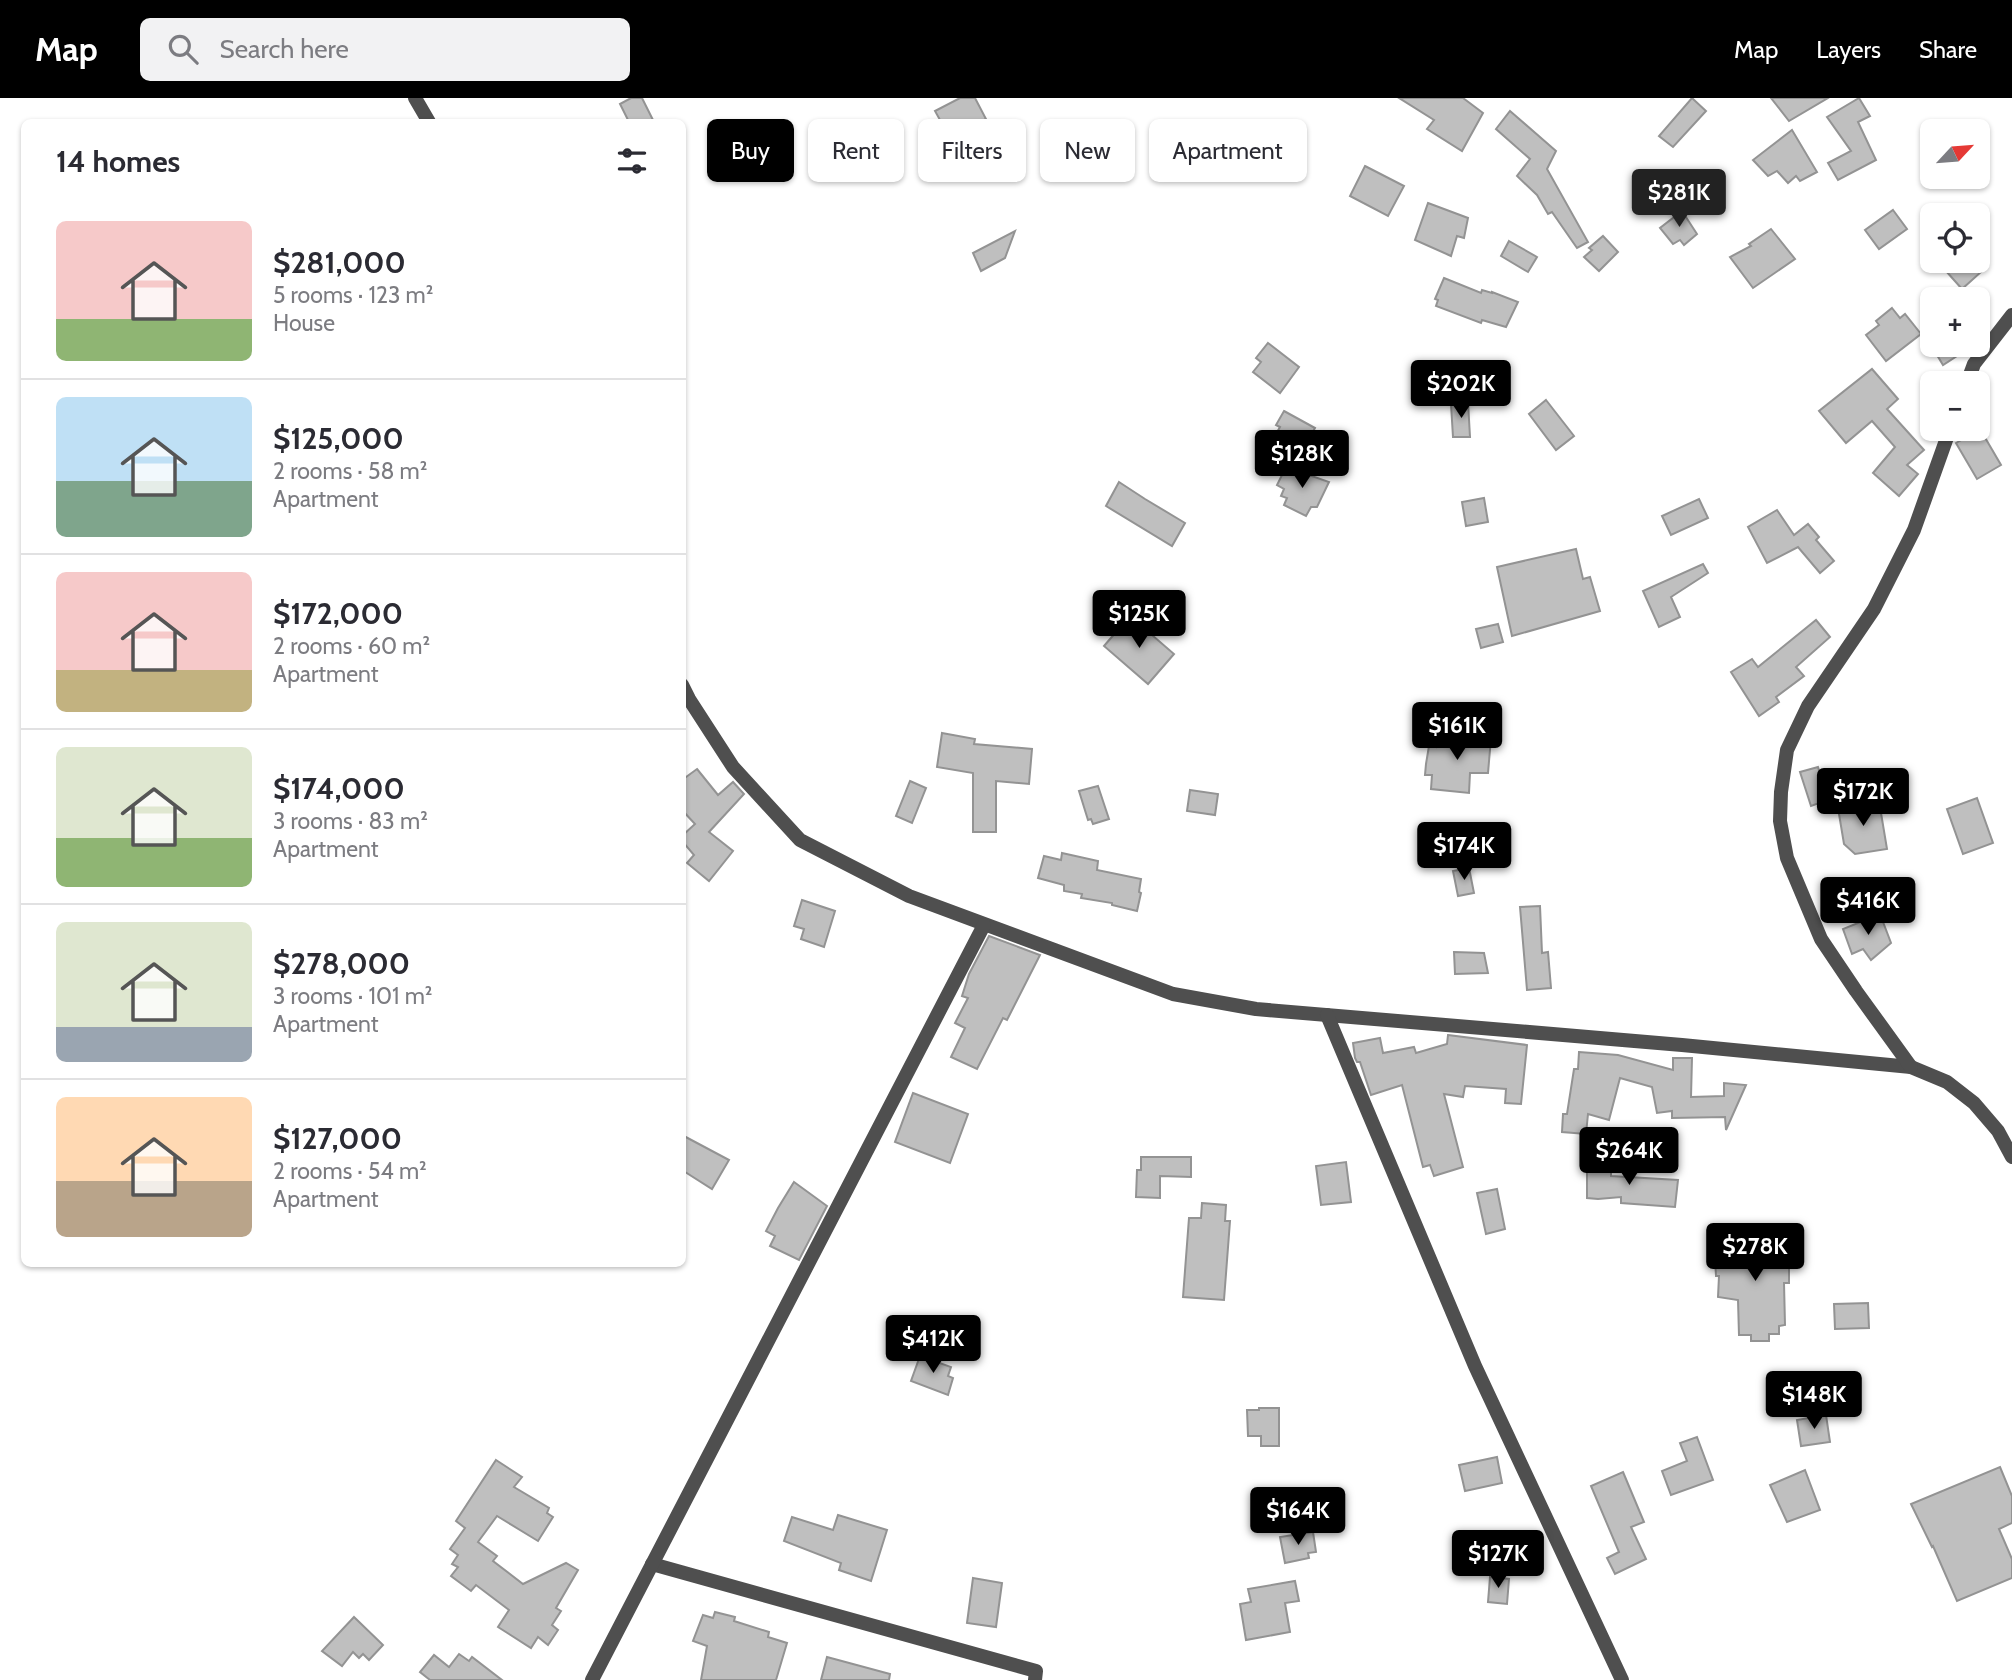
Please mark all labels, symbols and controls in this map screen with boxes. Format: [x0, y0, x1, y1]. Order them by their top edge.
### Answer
search box [140, 18, 630, 81]
text: Map [35, 29, 98, 69]
icon: search [164, 30, 202, 68]
text: Search here [220, 33, 349, 65]
text: Map [1734, 35, 1778, 64]
text: Layers [1816, 35, 1881, 64]
text: Share [1919, 35, 1977, 64]
chip: Buy [707, 119, 794, 182]
chip: Rent [808, 119, 904, 182]
chip: Filters [918, 119, 1026, 182]
chip: New [1040, 119, 1135, 182]
chip: Apartment [1149, 119, 1307, 182]
north arrow [1920, 119, 1990, 189]
map controls [1920, 119, 1990, 441]
icon: filters [613, 142, 651, 180]
text: 14 homes [56, 143, 180, 180]
pin: $281K [1630, 170, 1728, 229]
text: $281K [1648, 178, 1710, 206]
button: locate [1920, 203, 1990, 273]
text: $281,000 [273, 244, 406, 281]
icon: home [112, 249, 196, 333]
text: 5 rooms · 123 m² [273, 281, 433, 309]
button: + [1920, 287, 1990, 357]
text: House [273, 309, 335, 337]
pin: $202K [1412, 360, 1510, 420]
text: $202K [1427, 369, 1495, 397]
button: − [1920, 371, 1990, 441]
text: $125,000 [273, 420, 404, 457]
icon: home [112, 425, 196, 509]
pin: $128K [1253, 430, 1351, 490]
text: $128K [1271, 439, 1333, 467]
text: 2 rooms · 58 m² [273, 457, 427, 485]
text: Apartment [273, 485, 378, 513]
pin: $125K [1090, 590, 1188, 650]
text: $172,000 [273, 595, 403, 632]
text: $125K [1109, 599, 1169, 627]
icon: home [112, 600, 196, 684]
text: 2 rooms · 60 m² [273, 632, 430, 660]
text: Apartment [273, 660, 378, 688]
pin: $161K [1408, 702, 1506, 762]
text: $161K [1428, 711, 1486, 739]
pin: $172K [1814, 768, 1912, 828]
text: $174,000 [273, 770, 405, 807]
icon: home [112, 775, 196, 859]
text: $172K [1833, 777, 1893, 805]
text: 3 rooms · 83 m² [273, 807, 428, 835]
pin: $174K [1415, 822, 1513, 882]
text: $174K [1433, 831, 1495, 859]
text: Apartment [273, 835, 378, 863]
pin: $416K [1819, 878, 1917, 937]
text: $416K [1836, 886, 1900, 914]
text: $278,000 [273, 945, 410, 982]
icon: home [112, 950, 196, 1034]
text: 3 rooms · 101 m² [273, 982, 432, 1010]
text: Apartment [273, 1010, 378, 1038]
text: $127,000 [273, 1120, 402, 1157]
icon: home [112, 1125, 196, 1209]
pin: $264K [1580, 1128, 1678, 1187]
text: $264K [1595, 1136, 1663, 1164]
text: 2 rooms · 54 m² [273, 1157, 427, 1185]
text: Apartment [273, 1185, 378, 1213]
pin: $278K [1706, 1224, 1804, 1283]
text: $278K [1722, 1232, 1788, 1260]
pin: $412K [884, 1316, 982, 1375]
text: $412K [902, 1324, 964, 1352]
pin: $148K [1765, 1372, 1863, 1431]
text: $148K [1782, 1380, 1846, 1408]
pin: $164K [1249, 1488, 1347, 1547]
text: $164K [1266, 1496, 1330, 1524]
pin: $127K [1449, 1530, 1547, 1590]
text: $127K [1468, 1539, 1528, 1567]

